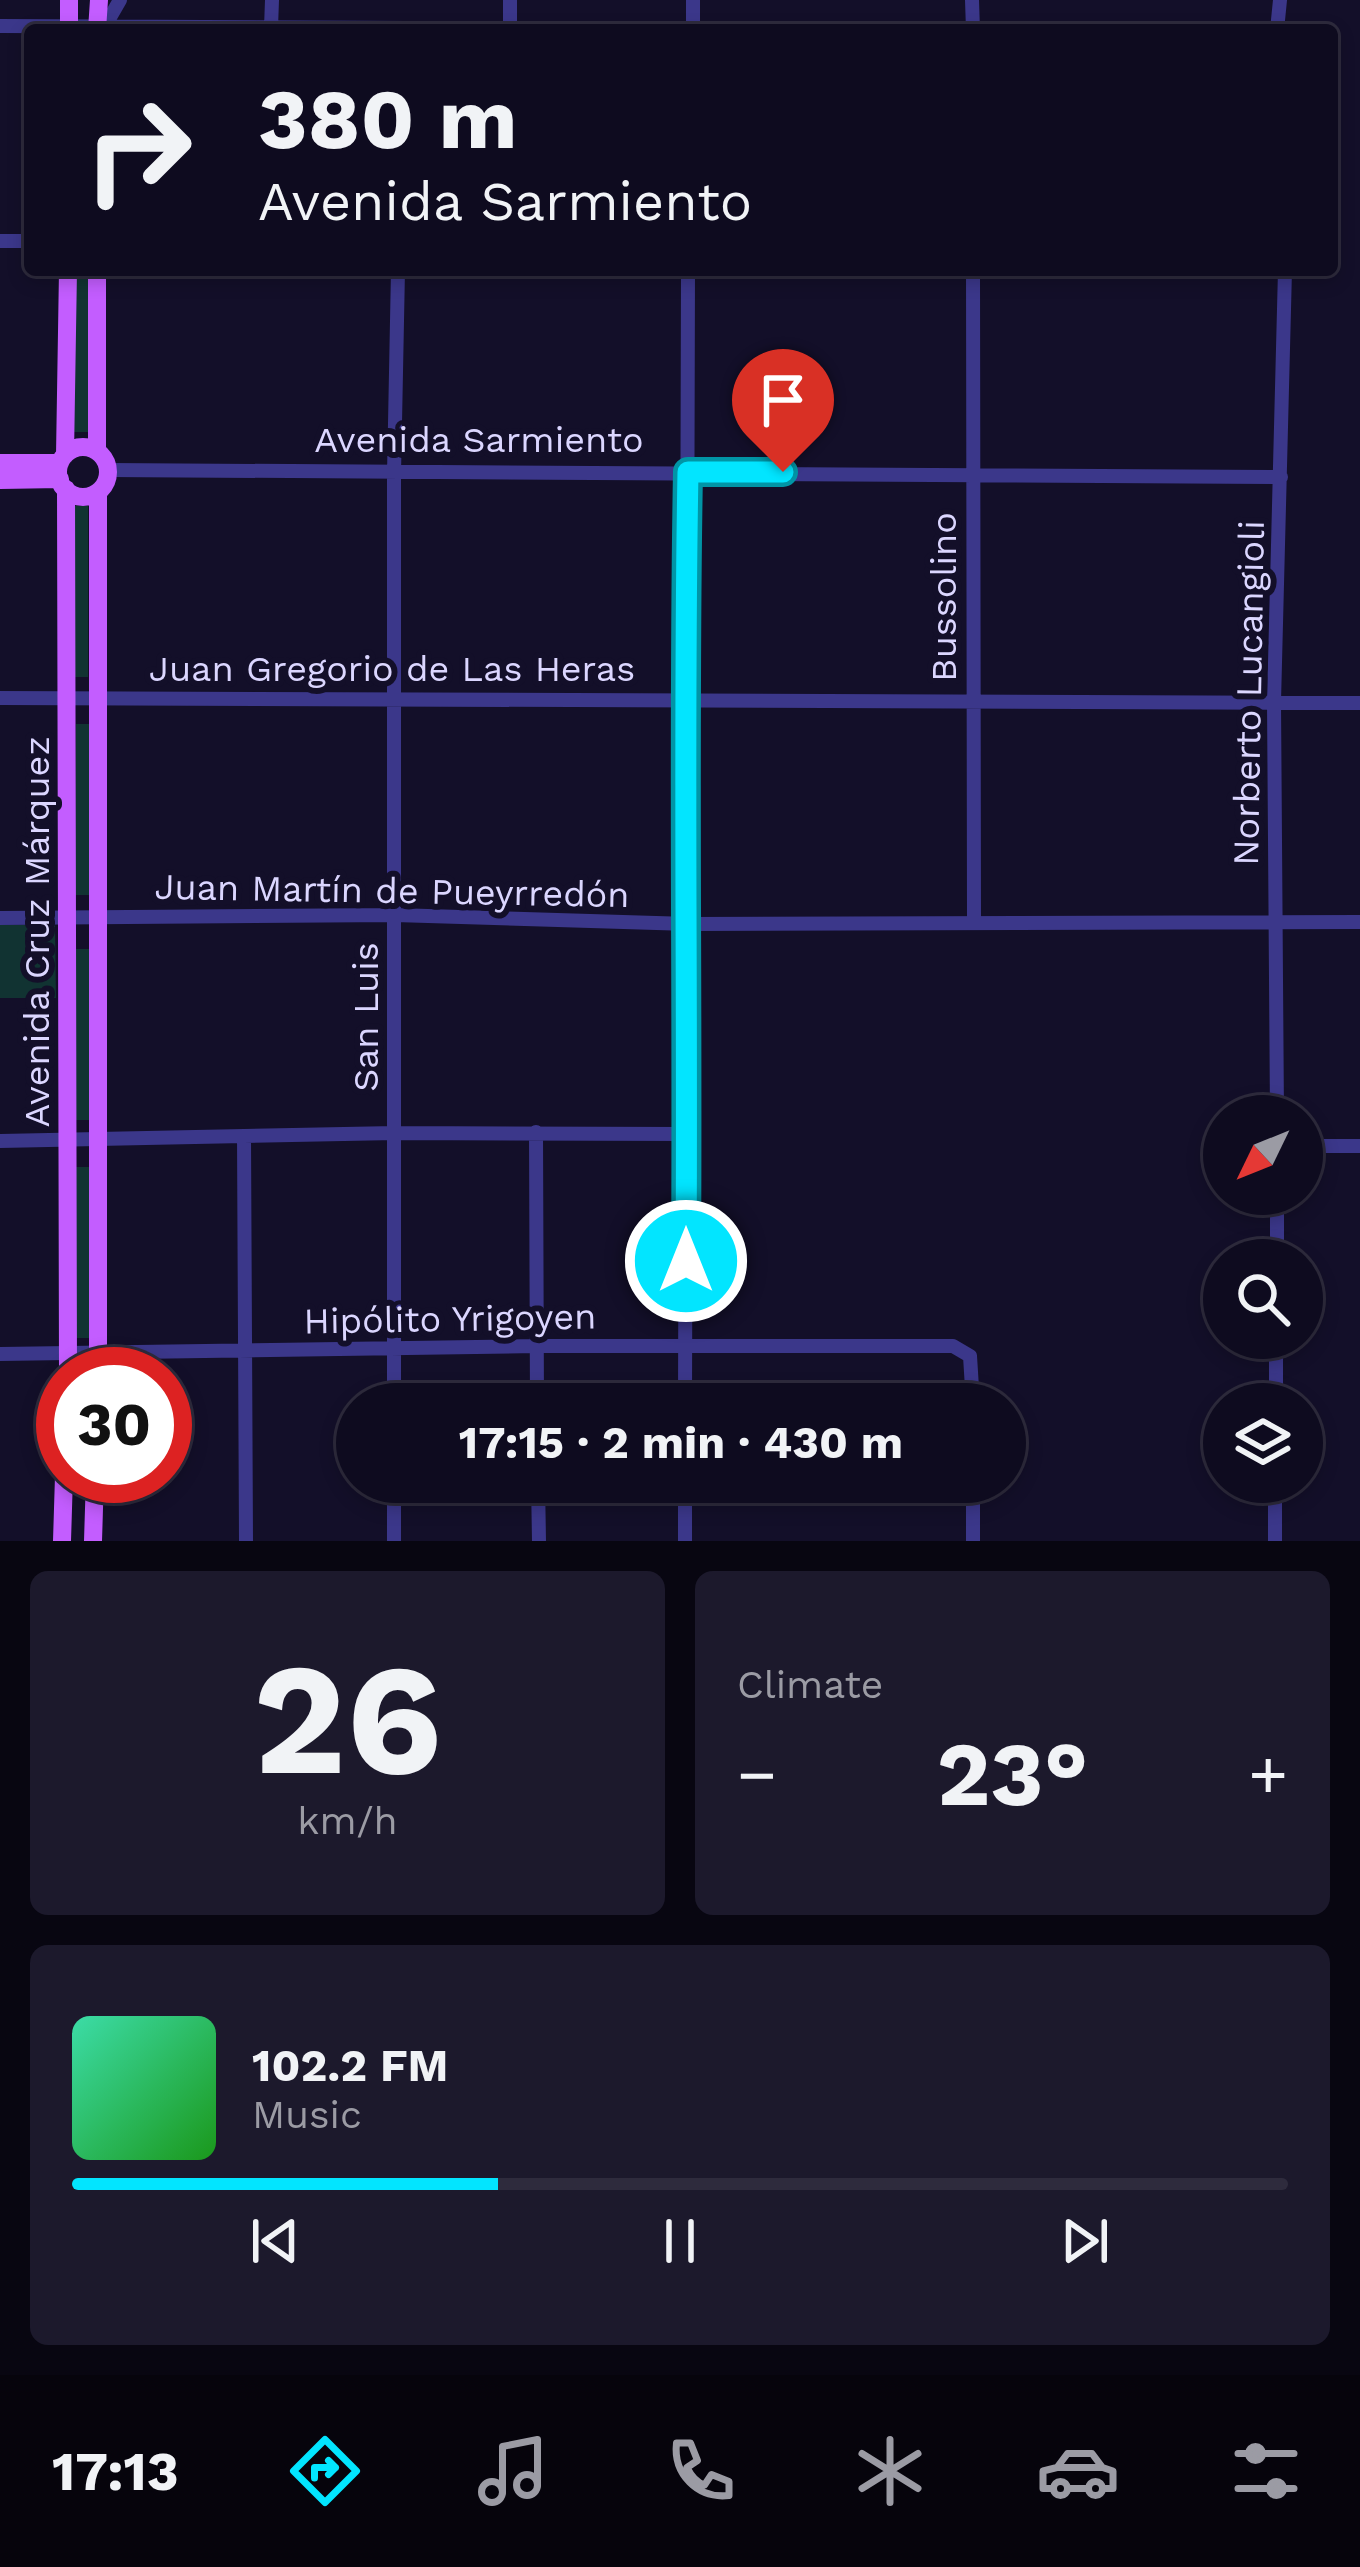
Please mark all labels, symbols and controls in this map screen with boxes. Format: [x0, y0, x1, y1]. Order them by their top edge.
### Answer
text: 380 m [258, 70, 518, 168]
icon: right [60, 72, 216, 228]
text: Avenida Sarmiento [258, 170, 752, 233]
pin [732, 349, 834, 472]
icon: arrive [750, 367, 816, 433]
street label: Avenida Sarmiento [314, 419, 644, 461]
street label: Bussolino [923, 512, 965, 682]
street label: Norberto Lucangioli [1225, 520, 1273, 866]
street label: Juan Gregorio de Las Heras [149, 648, 635, 690]
street label: Avenida Cruz Márquez [16, 736, 58, 1128]
street label: Juan Martín de Pueyrredón [154, 866, 630, 916]
street label: San Luis [345, 942, 387, 1092]
north arrow [1203, 1095, 1323, 1215]
map controls [1203, 1095, 1323, 1503]
position arrow [623, 1198, 749, 1324]
button: search [1203, 1239, 1323, 1359]
street label: Hipólito Yrigoyen [303, 1295, 597, 1343]
speed limit sign: 30 [36, 1347, 192, 1503]
button: layers [1203, 1383, 1323, 1503]
text: 17:15 · 2 min · 430 m [459, 1416, 903, 1469]
text: 26 [253, 1628, 442, 1811]
text: Climate [737, 1662, 883, 1707]
text: 23° [937, 1721, 1088, 1827]
text: − [737, 1736, 777, 1813]
text: + [1248, 1736, 1288, 1813]
text: km/h [297, 1798, 398, 1843]
text: 102.2 FM [252, 2039, 448, 2092]
text: Music [252, 2092, 362, 2137]
icon: previous [242, 2208, 308, 2274]
icon: pause [647, 2208, 713, 2274]
icon: next [1052, 2208, 1118, 2274]
icon: directions [283, 2429, 367, 2513]
icon: music [471, 2429, 555, 2513]
icon: phone [659, 2429, 743, 2513]
icon: climate [848, 2429, 932, 2513]
icon: car [1036, 2429, 1120, 2513]
icon: filters [1224, 2429, 1308, 2513]
text: 17:13 [52, 2440, 179, 2503]

